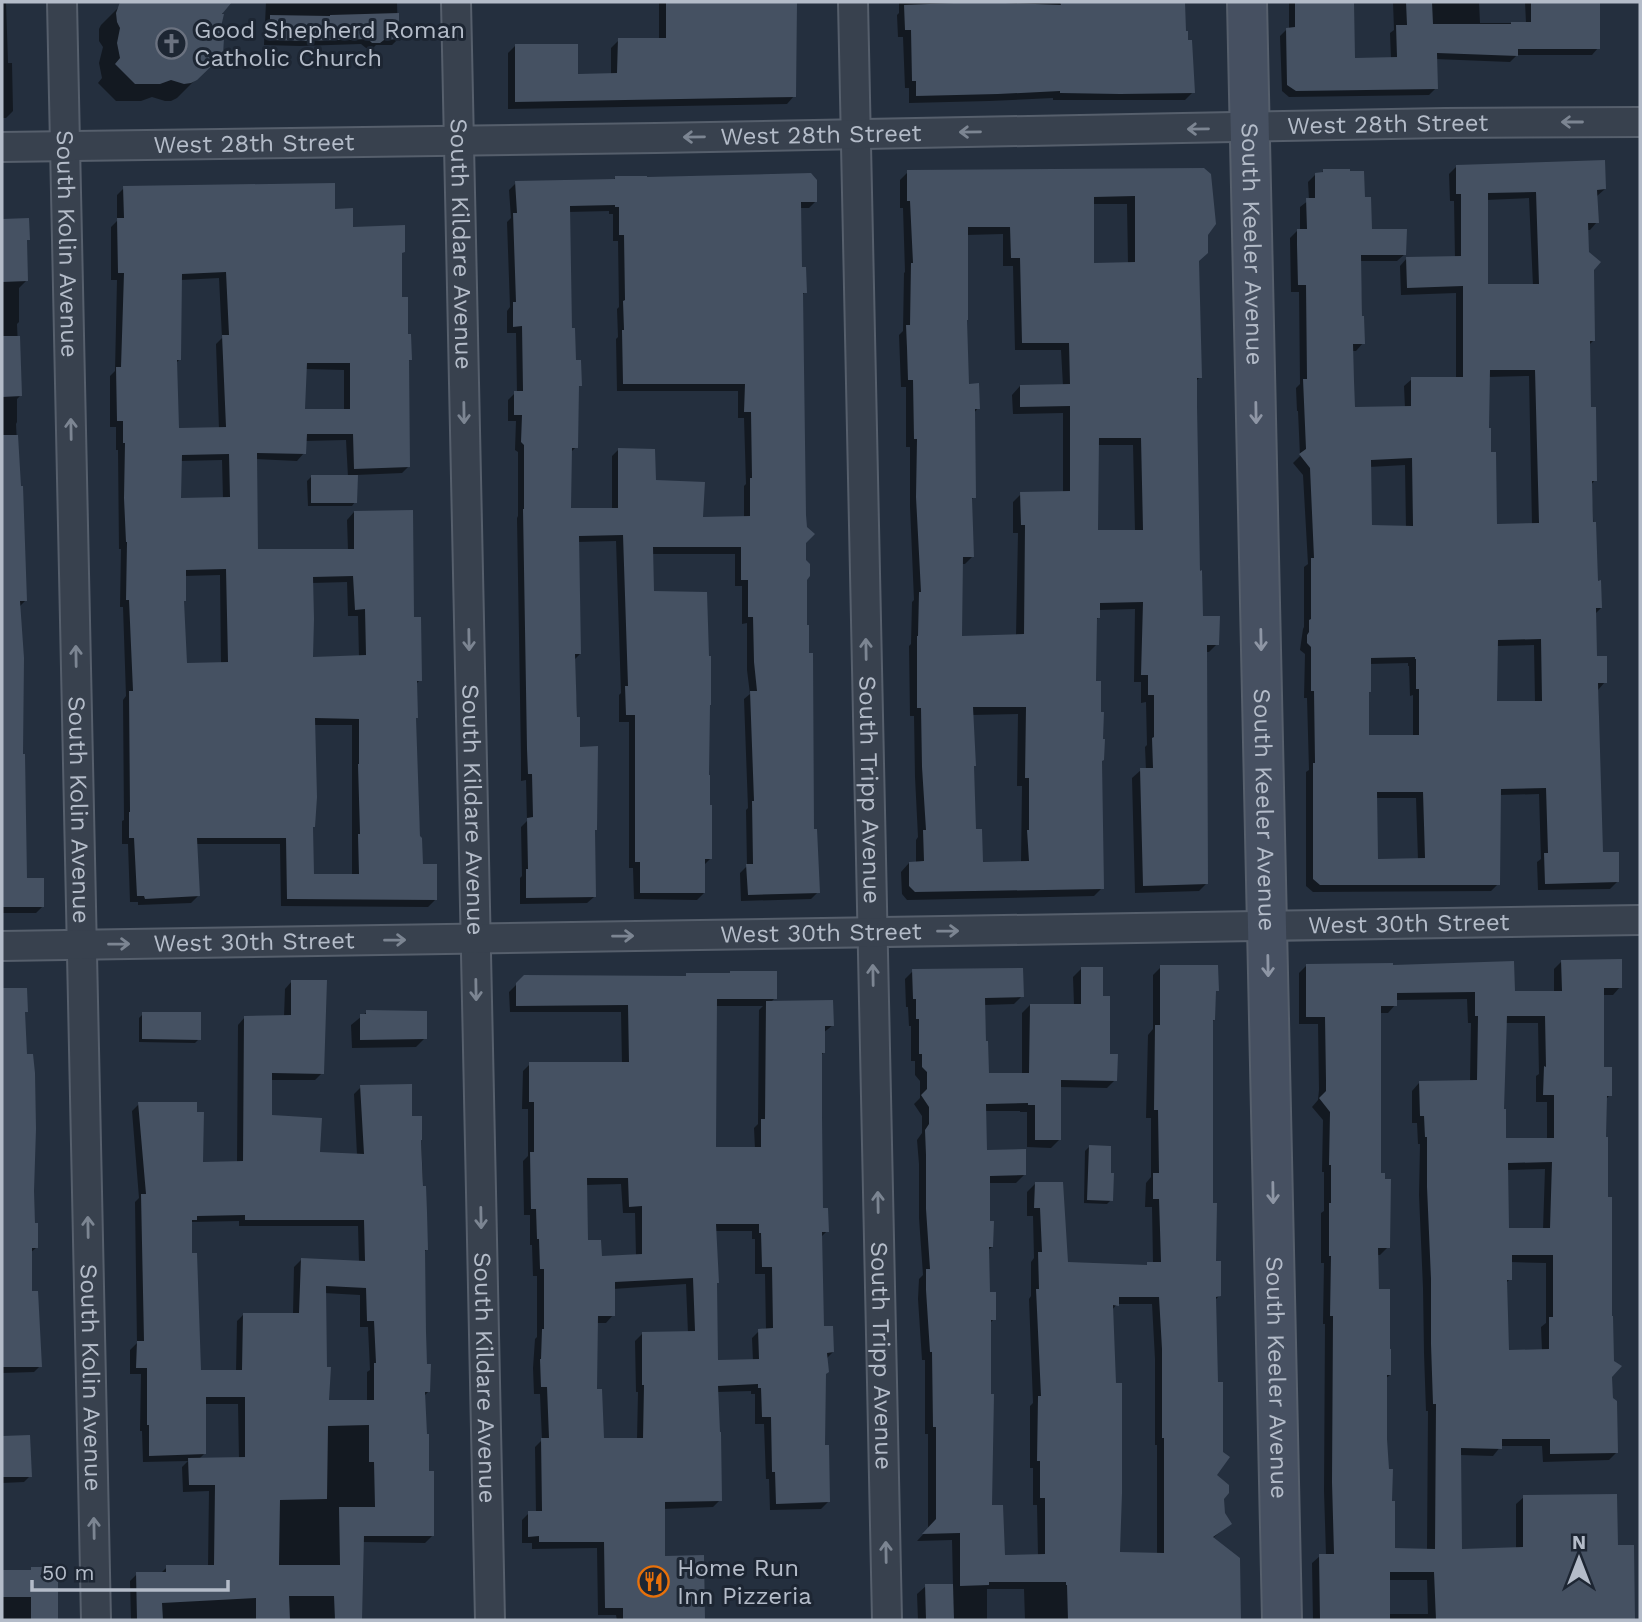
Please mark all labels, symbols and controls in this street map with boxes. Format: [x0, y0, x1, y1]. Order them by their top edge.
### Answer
place label: Good Shepherd Roman Catholic Church [194, 16, 465, 72]
church icon: Good Shepherd Roman Catholic Church [154, 27, 188, 61]
street label: West 28th Street [1287, 109, 1488, 140]
one-way arrow [1561, 115, 1584, 129]
street label: South Kildare Avenue [444, 118, 478, 370]
street label: West 28th Street [720, 119, 922, 151]
one-way arrow [1186, 122, 1209, 135]
street label: South Keeler Avenue [1236, 122, 1269, 366]
one-way arrow [959, 125, 982, 139]
street label: West 28th Street [153, 128, 355, 159]
street label: South Kolin Avenue [51, 130, 83, 358]
one-way arrow [682, 130, 705, 144]
one-way arrow [457, 401, 471, 424]
one-way arrow [1249, 401, 1263, 424]
one-way arrow [64, 418, 78, 441]
one-way arrow [462, 629, 476, 652]
one-way arrow [1254, 629, 1268, 652]
one-way arrow [860, 638, 873, 661]
one-way arrow [69, 645, 82, 668]
street label: South Tripp Avenue [853, 675, 886, 904]
street label: South Kildare Avenue [456, 684, 490, 936]
street label: South Keeler Avenue [1248, 688, 1281, 931]
street label: South Kolin Avenue [63, 696, 95, 924]
street label: West 30th Street [1308, 908, 1510, 939]
street label: West 30th Street [720, 917, 922, 949]
one-way arrow [937, 924, 960, 938]
street label: West 30th Street [153, 926, 355, 958]
one-way arrow [611, 929, 634, 943]
one-way arrow [384, 933, 407, 946]
one-way arrow [107, 937, 130, 951]
one-way arrow [1261, 954, 1274, 977]
one-way arrow [867, 963, 880, 986]
one-way arrow [470, 979, 483, 1002]
one-way arrow [1266, 1181, 1280, 1204]
one-way arrow [872, 1191, 885, 1214]
one-way arrow [474, 1206, 488, 1229]
one-way arrow [81, 1215, 95, 1238]
street label: South Tripp Avenue [865, 1241, 898, 1470]
street label: South Kildare Avenue [468, 1252, 502, 1504]
street label: South Keeler Avenue [1260, 1256, 1293, 1499]
street label: South Kolin Avenue [75, 1264, 107, 1492]
one-way arrow [87, 1516, 101, 1539]
north arrow [1544, 1524, 1614, 1594]
text: N [1572, 1531, 1586, 1554]
one-way arrow [879, 1541, 893, 1564]
scale bar [32, 1548, 228, 1592]
place label: Home Run Inn Pizzeria [677, 1554, 812, 1610]
text: 50 m [42, 1560, 94, 1585]
restaurant icon: Home Run Inn Pizzeria [637, 1565, 671, 1599]

